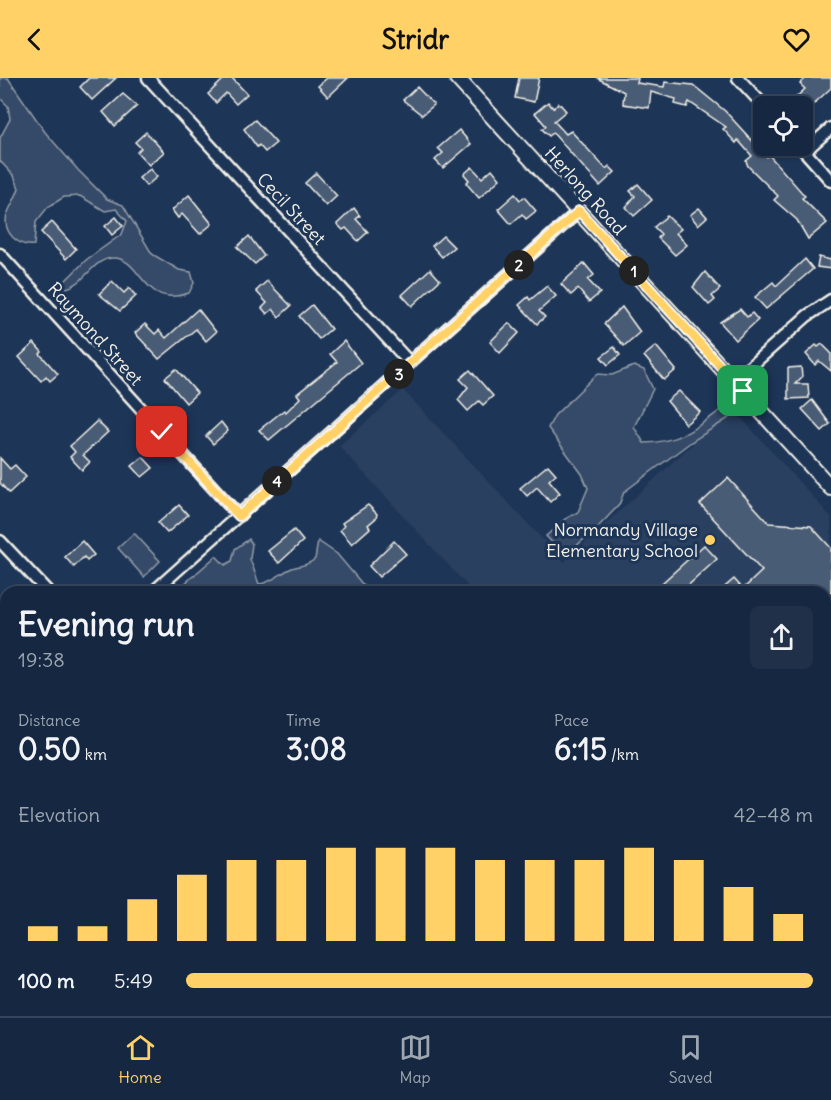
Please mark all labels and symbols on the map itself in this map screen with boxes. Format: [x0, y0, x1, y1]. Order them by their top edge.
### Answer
street label: Herlong Road [540, 142, 631, 240]
street label: Cecil Street [252, 168, 331, 250]
pin: 2 [504, 250, 534, 280]
pin: 1 [619, 256, 649, 286]
street label: Raymond Street [43, 277, 148, 390]
pin: 3 [384, 359, 414, 389]
pin [717, 365, 768, 416]
pin [136, 406, 187, 457]
pin: 4 [262, 466, 292, 496]
place label: Normandy Village Elementary School [546, 518, 698, 562]
marker: Normandy Village Elementary School [703, 533, 717, 547]

